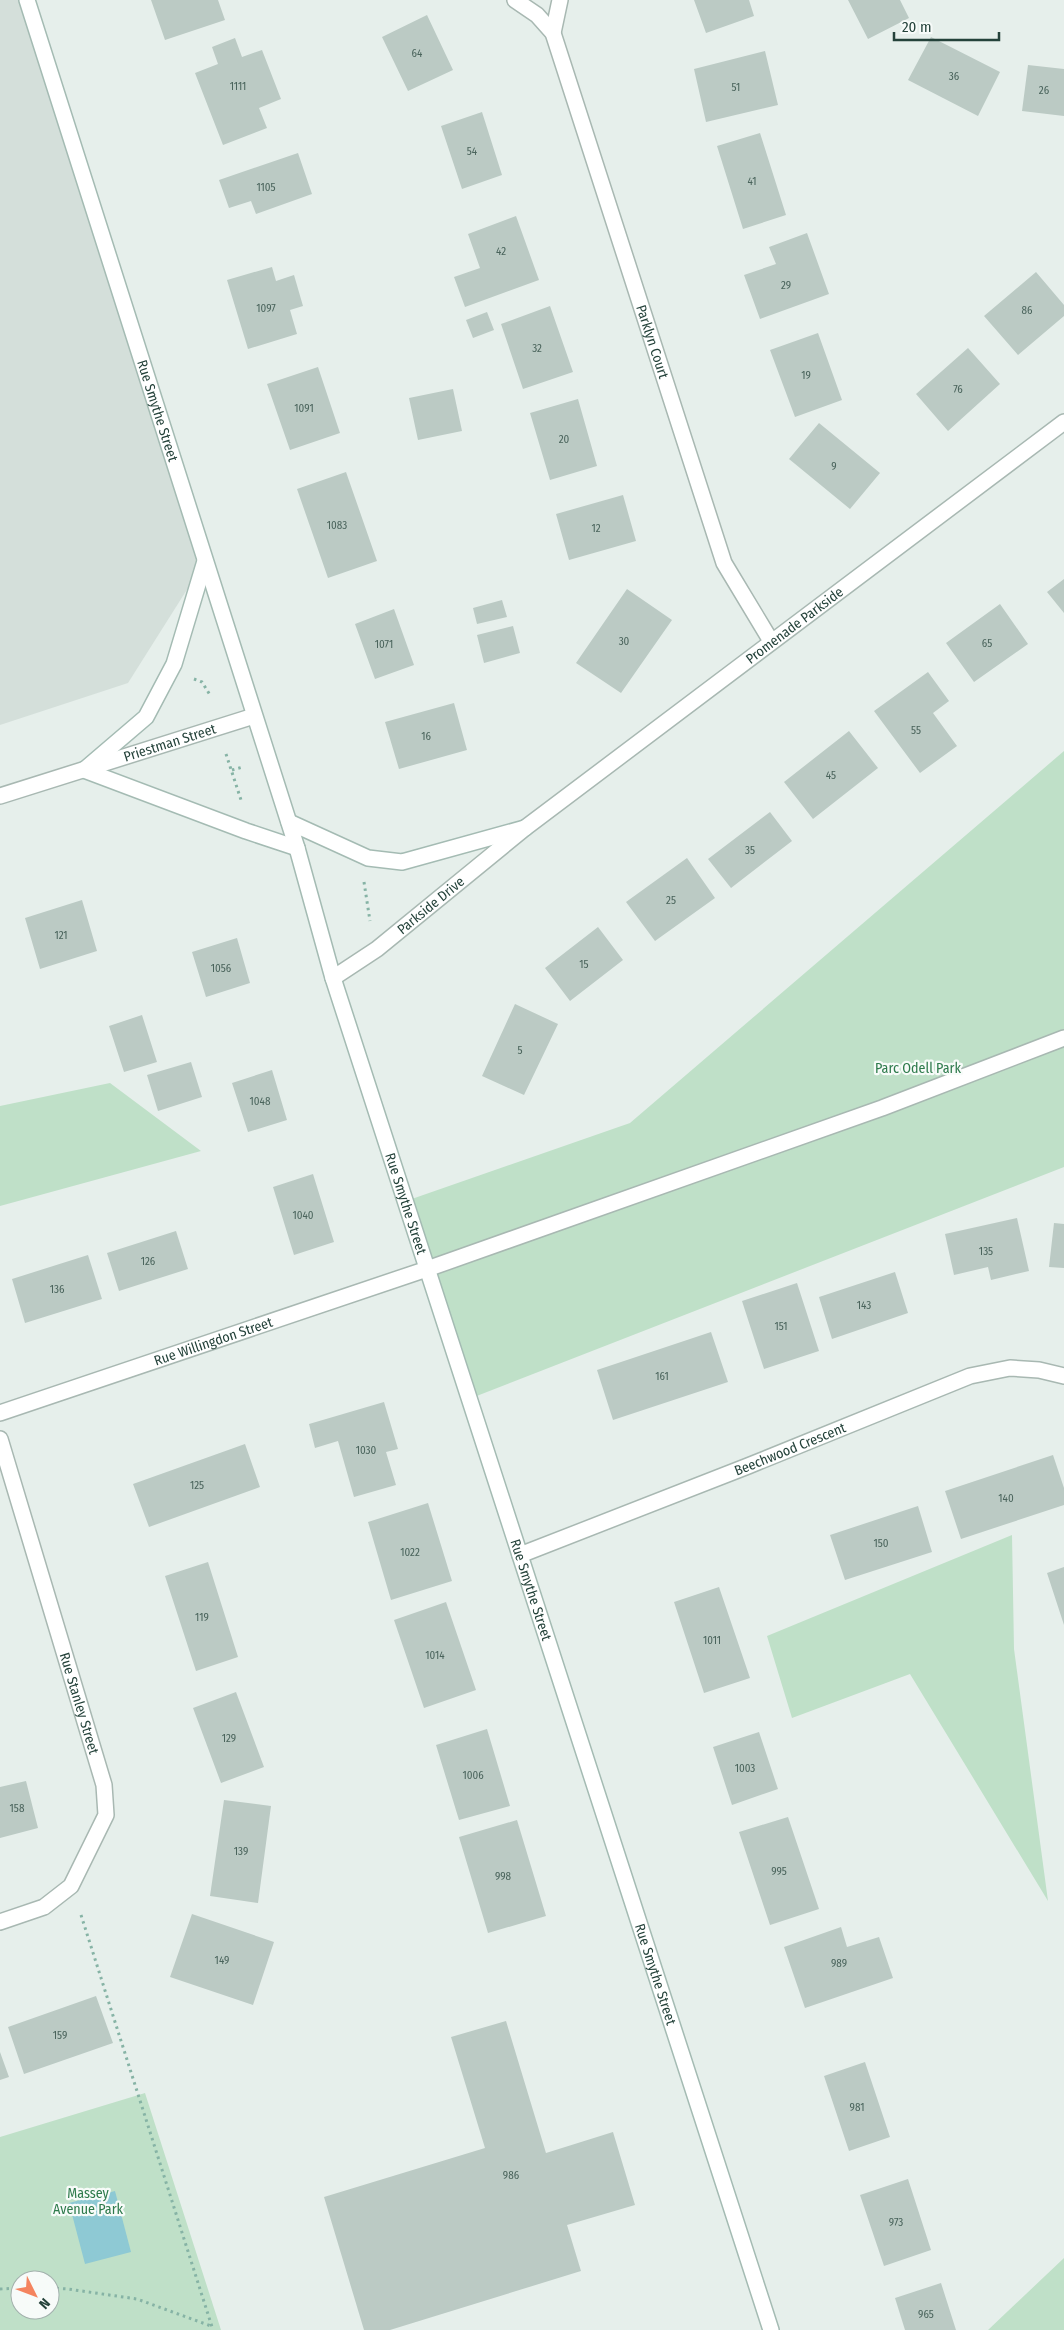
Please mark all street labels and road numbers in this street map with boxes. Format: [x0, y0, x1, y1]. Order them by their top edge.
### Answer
street label: Parklyn Court [632, 303, 672, 381]
street label: Rue Smythe Street [133, 358, 182, 464]
street label: Promenade Parkside [743, 583, 847, 668]
street label: Priestman Street [122, 720, 219, 765]
street label: Parkside Drive [394, 873, 468, 938]
street label: Rue Smythe Street [381, 1151, 430, 1257]
street label: Rue Willingdon Street [152, 1314, 275, 1369]
street label: Beechwood Crescent [732, 1419, 849, 1479]
street label: Rue Smythe Street [506, 1537, 555, 1643]
street label: Rue Stanley Street [56, 1651, 102, 1757]
street label: Rue Smythe Street [631, 1921, 680, 2028]

